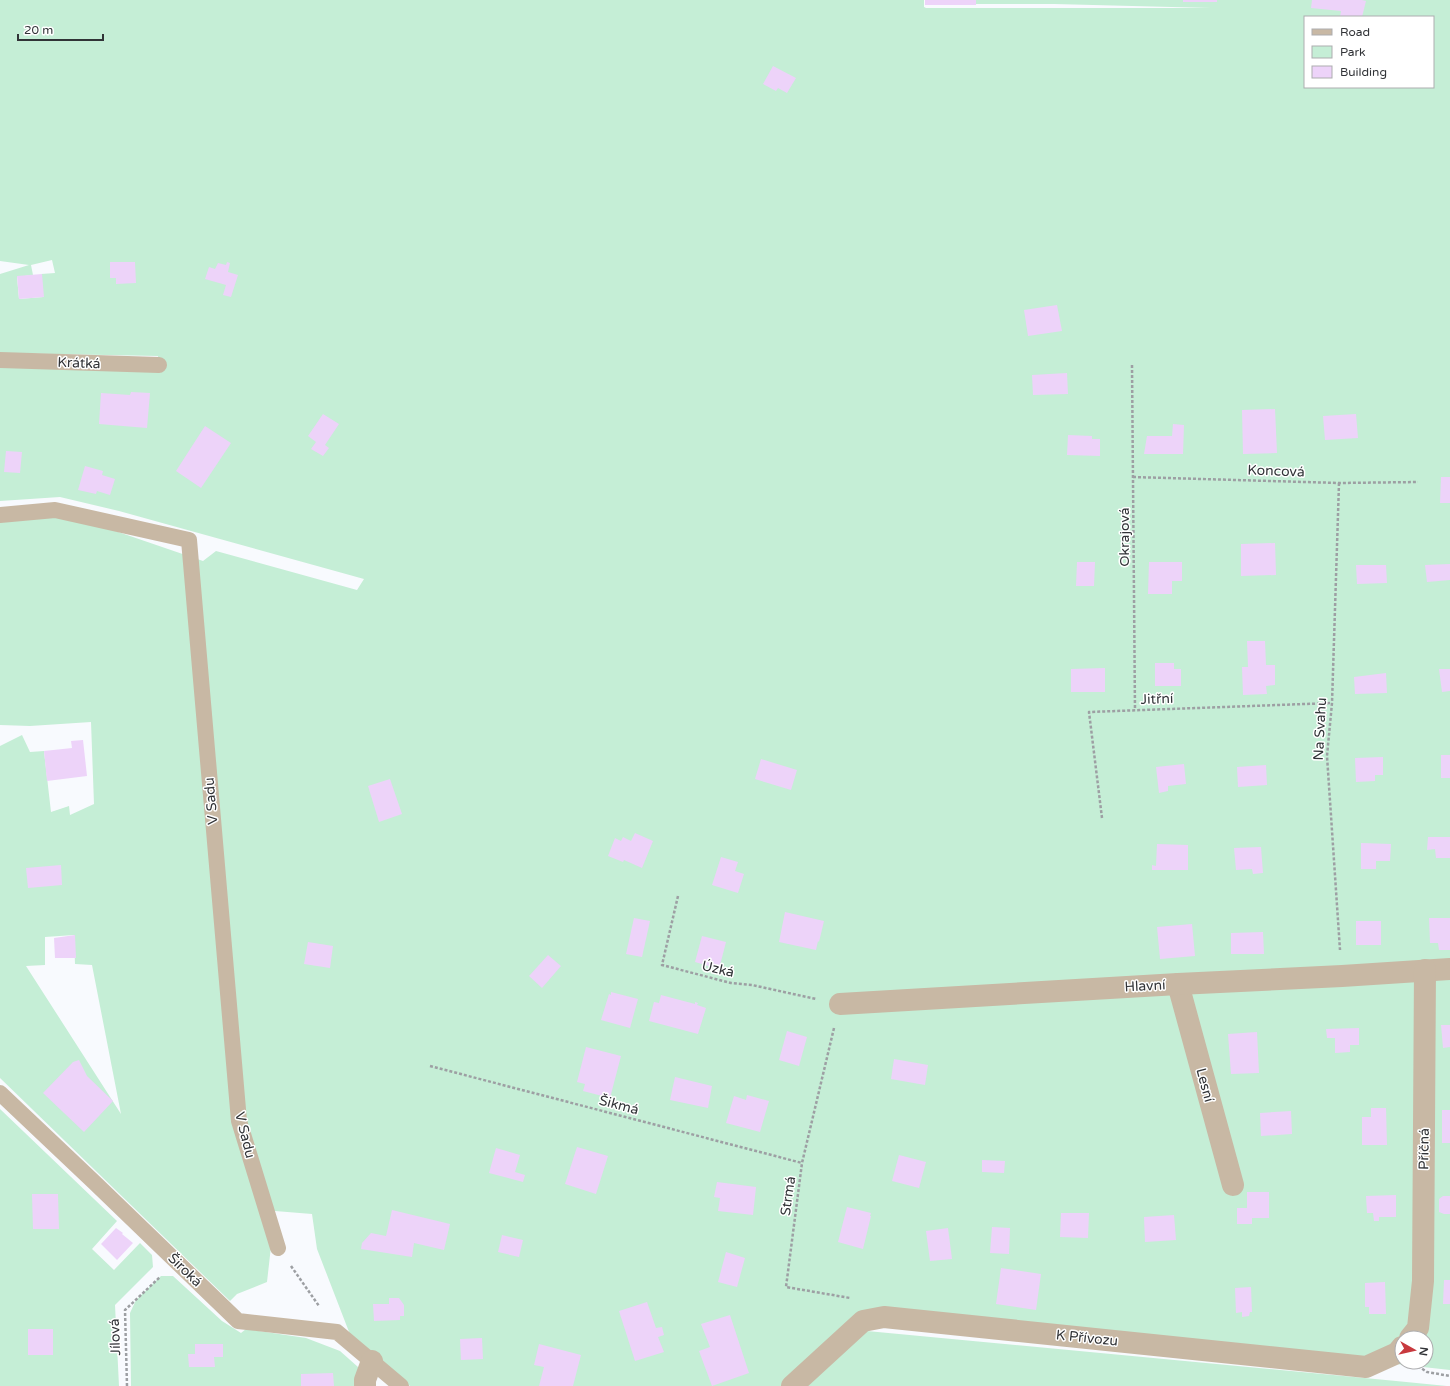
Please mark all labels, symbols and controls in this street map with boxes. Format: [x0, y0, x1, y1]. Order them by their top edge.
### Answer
scale bar [18, 16, 103, 42]
legend [1304, 16, 1434, 88]
text: 20 m [24, 23, 53, 37]
text: Road [1340, 25, 1370, 39]
text: Park [1340, 45, 1366, 59]
text: Building [1340, 65, 1387, 79]
street label: Krátká [57, 354, 101, 372]
street label: Koncová [1247, 462, 1305, 480]
street label: Okrajová [1116, 507, 1133, 567]
street label: Jitřní [1140, 690, 1174, 708]
street label: Na Svahu [1310, 697, 1330, 761]
street label: V Sadu [200, 777, 222, 825]
street label: Úzká [700, 957, 736, 981]
street label: Hlavní [1124, 976, 1166, 996]
street label: Lesní [1192, 1066, 1218, 1104]
street label: Šikmá [597, 1092, 641, 1118]
street label: V Sadu [231, 1110, 259, 1160]
street label: Příčná [1415, 1128, 1433, 1170]
street label: Strmá [777, 1175, 799, 1217]
street label: Široká [164, 1250, 206, 1290]
street label: Jílová [106, 1318, 124, 1356]
street label: K Přívozu [1055, 1326, 1119, 1350]
north arrow [1394, 1330, 1434, 1370]
text: N [1416, 1346, 1430, 1357]

